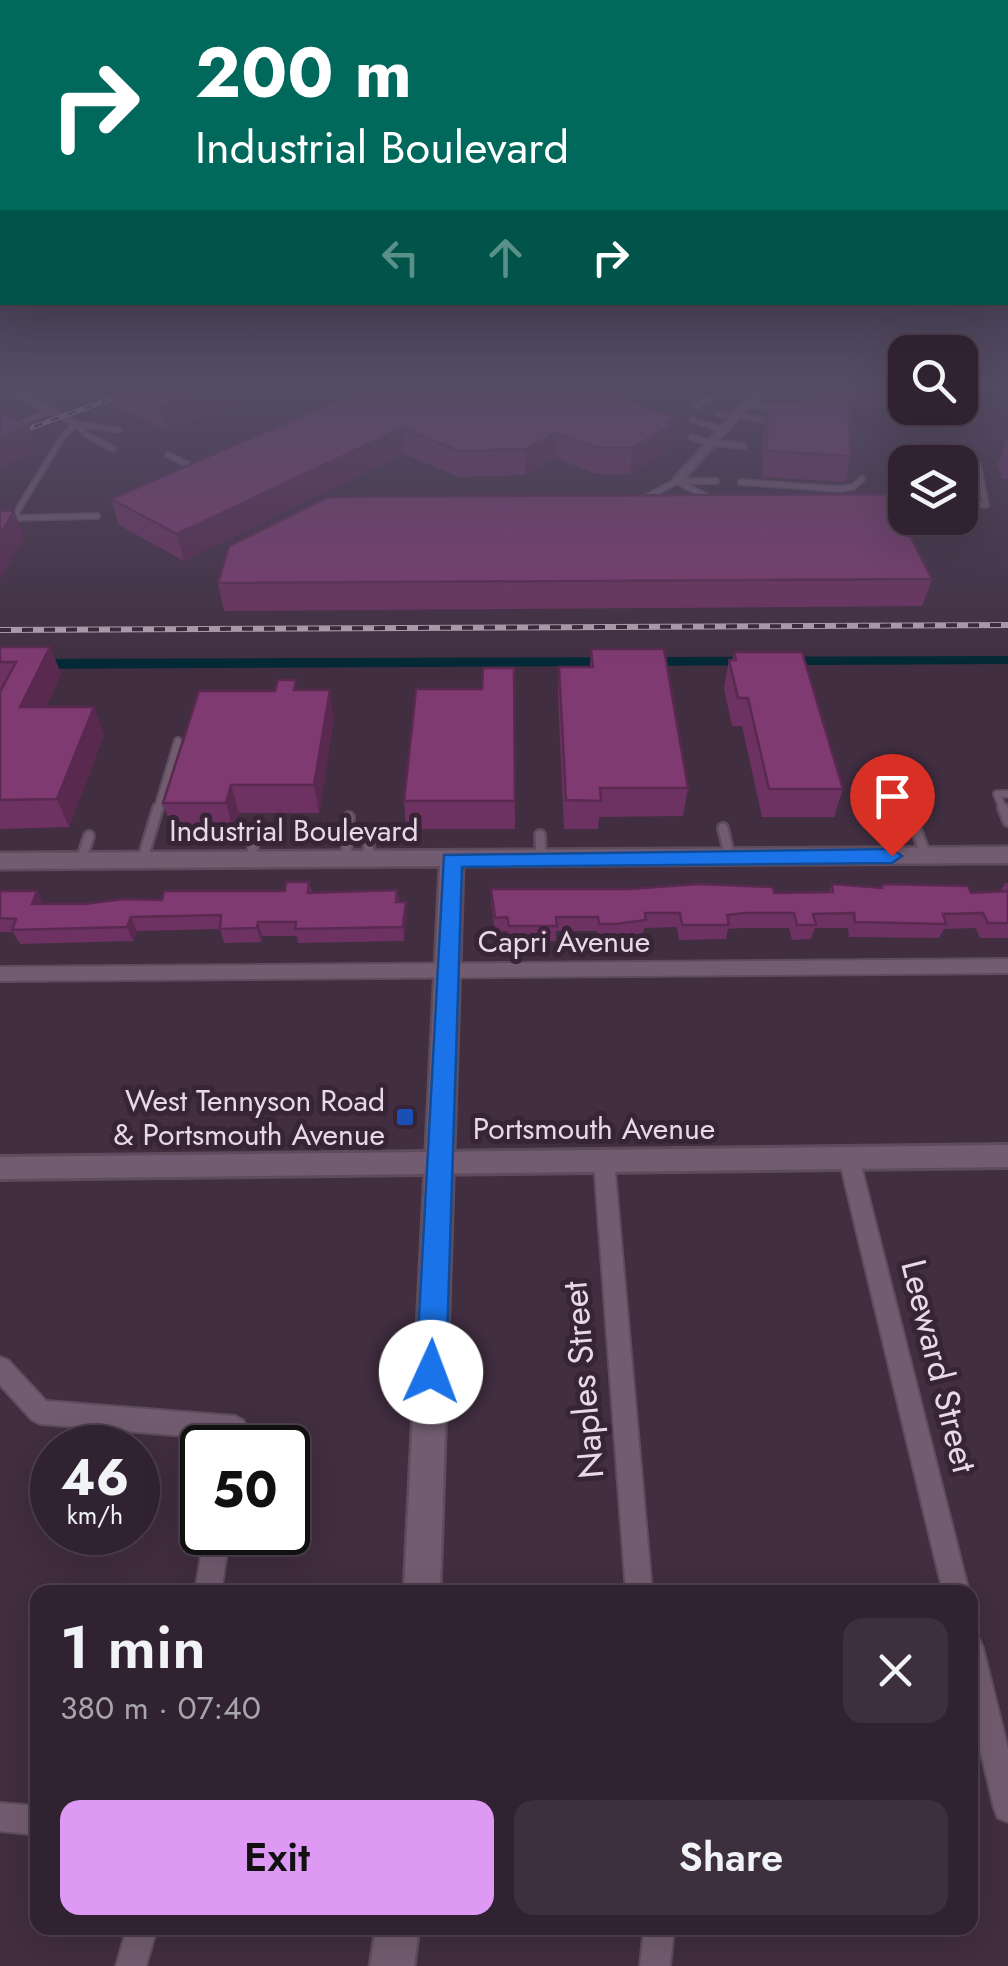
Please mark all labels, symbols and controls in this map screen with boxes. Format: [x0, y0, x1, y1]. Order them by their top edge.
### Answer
text: 200 m [195, 22, 412, 123]
icon: right [30, 40, 160, 170]
text: Industrial Boulevard [195, 115, 569, 180]
icon: left [373, 230, 428, 285]
icon: ahead [478, 230, 533, 285]
icon: right [583, 230, 638, 285]
map controls [888, 335, 978, 535]
button: search [888, 335, 978, 425]
button: layers [888, 445, 978, 535]
pin [850, 754, 935, 857]
icon: arrive [865, 769, 920, 824]
street label: Industrial Boulevard [169, 809, 419, 852]
street label: Capri Avenue [478, 920, 650, 963]
place label: West Tennyson Road & Portsmouth Avenue [113, 1079, 385, 1156]
marker: West Tennyson Road & Portsmouth Avenue [394, 1106, 416, 1128]
street label: Portsmouth Avenue [473, 1107, 715, 1150]
street label: Leeward Street [888, 1254, 990, 1478]
street label: Naples Street [549, 1279, 617, 1481]
position arrow [379, 1320, 483, 1424]
speed limit sign: 50 [180, 1425, 310, 1555]
text: 46 [61, 1441, 129, 1514]
text: km/h [67, 1497, 123, 1533]
text: 1 min [60, 1604, 206, 1691]
button: close [843, 1618, 948, 1723]
text: 380 m · 07:40 [60, 1685, 261, 1731]
button: Exit [60, 1800, 494, 1915]
button: Share [514, 1800, 948, 1915]

